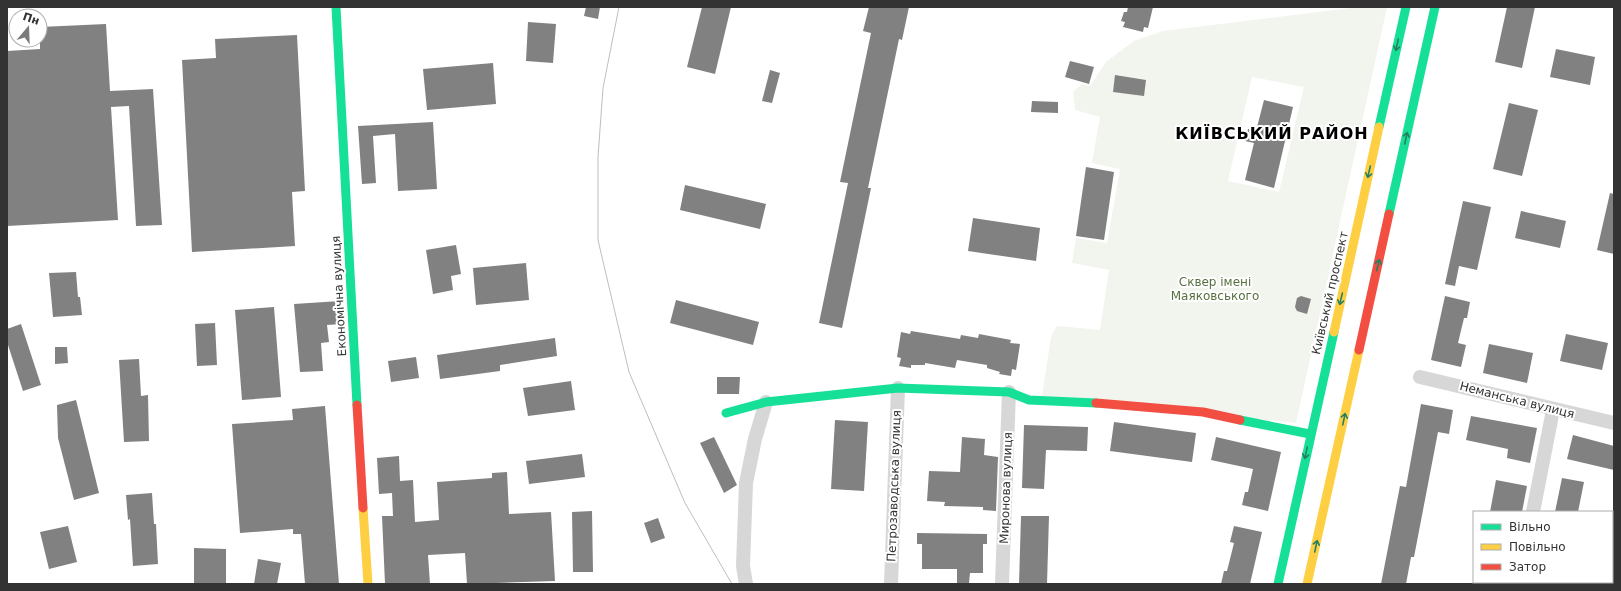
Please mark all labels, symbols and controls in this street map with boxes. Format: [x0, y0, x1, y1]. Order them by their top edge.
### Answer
north arrow [8, 8, 48, 48]
text: Пн [21, 10, 41, 28]
one-way arrow [1393, 38, 1401, 51]
district label: КИЇВСЬКИЙ РАЙОН [1175, 124, 1369, 143]
one-way arrow [1402, 132, 1410, 145]
one-way arrow [1365, 165, 1373, 178]
street label: Київський проспект [1309, 230, 1351, 356]
street label: Економічна вулиця [329, 235, 349, 357]
one-way arrow [1374, 259, 1382, 272]
park label: Сквер імені Маяковського [1171, 275, 1259, 303]
one-way arrow [1336, 292, 1344, 305]
street label: Неманська вулиця [1458, 379, 1576, 421]
street label: Петрозаводська вулиця [884, 410, 904, 562]
one-way arrow [1340, 413, 1348, 426]
street label: Миронова вулиця [997, 432, 1015, 544]
one-way arrow [1302, 446, 1310, 459]
legend [1473, 511, 1613, 583]
text: Вільно [1509, 520, 1551, 534]
one-way arrow [1312, 540, 1320, 553]
text: Повільно [1509, 540, 1566, 554]
text: Затор [1509, 560, 1546, 574]

